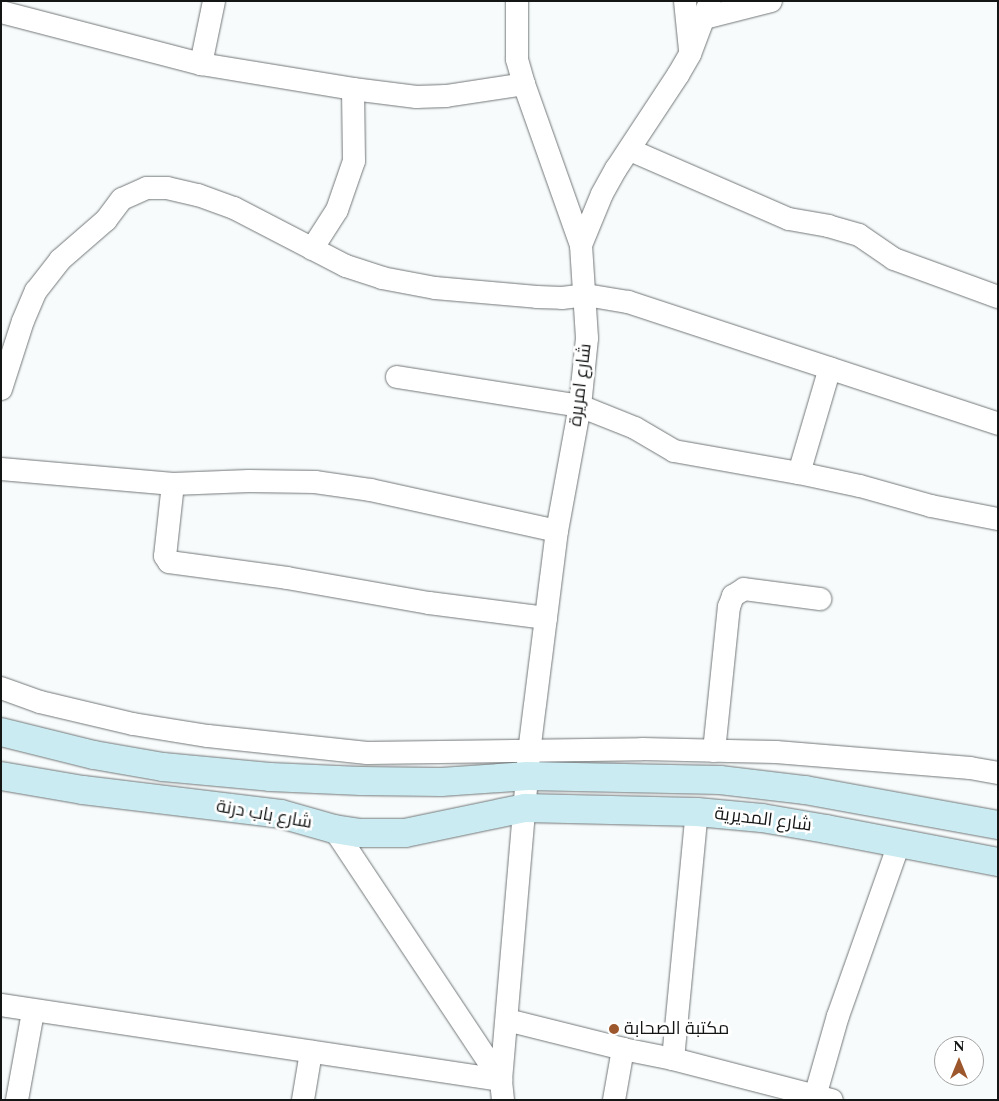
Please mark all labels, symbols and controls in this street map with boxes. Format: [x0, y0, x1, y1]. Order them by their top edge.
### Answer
street label: شارع امريرة [565, 342, 597, 428]
street label: شارع باب درنة [214, 796, 314, 834]
street label: شارع المديرية [713, 803, 813, 837]
place label: مكتبة الصحابة [624, 1018, 729, 1040]
marker: مكتبة الصحابة [608, 1023, 620, 1035]
north arrow [934, 1036, 984, 1086]
text: N [953, 1036, 965, 1057]

